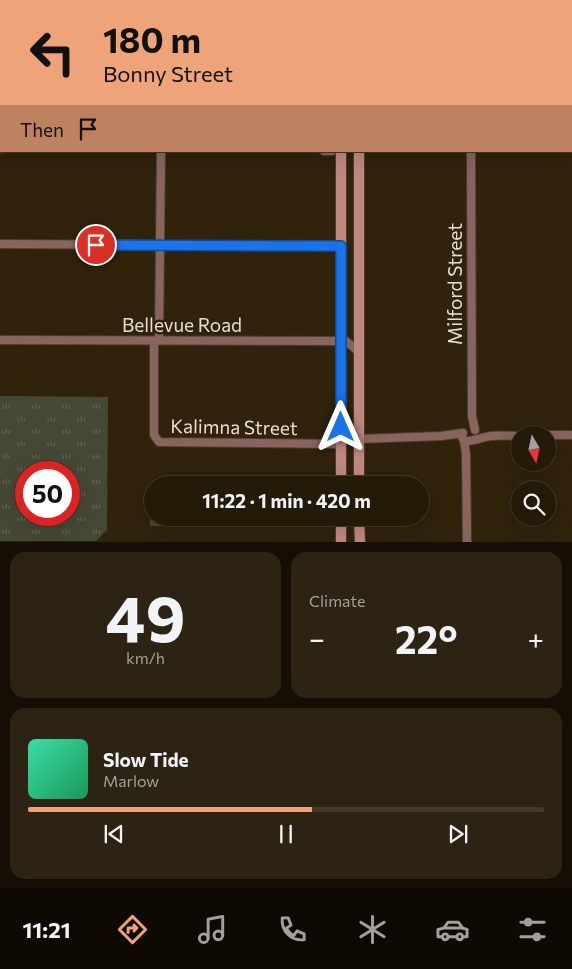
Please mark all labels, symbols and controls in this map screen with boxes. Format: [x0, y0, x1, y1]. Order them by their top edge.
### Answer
text: 180 m [103, 17, 201, 60]
icon: left [20, 20, 85, 85]
text: Bonny Street [103, 60, 233, 87]
icon: arrive [74, 115, 102, 143]
text: Then [20, 118, 64, 141]
street label: Milford Street [443, 223, 466, 345]
pin [75, 224, 117, 266]
icon: arrive [82, 231, 110, 259]
street label: Bellevue Road [122, 313, 242, 336]
position arrow [314, 400, 366, 452]
street label: Kalimna Street [170, 414, 298, 439]
north arrow [511, 426, 556, 471]
map controls [511, 426, 556, 526]
speed limit sign: 50 [15, 461, 80, 526]
button: search [511, 481, 556, 526]
text: 11:22 · 1 min · 420 m [202, 489, 371, 512]
text: 49 [106, 576, 185, 655]
text: Climate [309, 591, 365, 610]
text: 22° [395, 615, 458, 662]
text: − [309, 621, 325, 655]
text: + [528, 621, 544, 655]
text: km/h [126, 648, 165, 667]
text: Slow Tide [103, 748, 189, 771]
text: Marlow [103, 771, 159, 790]
icon: previous [100, 820, 128, 848]
icon: pause [272, 820, 300, 848]
icon: next [444, 820, 472, 848]
icon: directions [115, 912, 150, 947]
icon: music [195, 912, 230, 947]
icon: phone [275, 912, 310, 947]
icon: climate [355, 912, 390, 947]
icon: car [435, 912, 470, 947]
icon: filters [515, 912, 550, 947]
text: 11:21 [22, 916, 71, 943]

